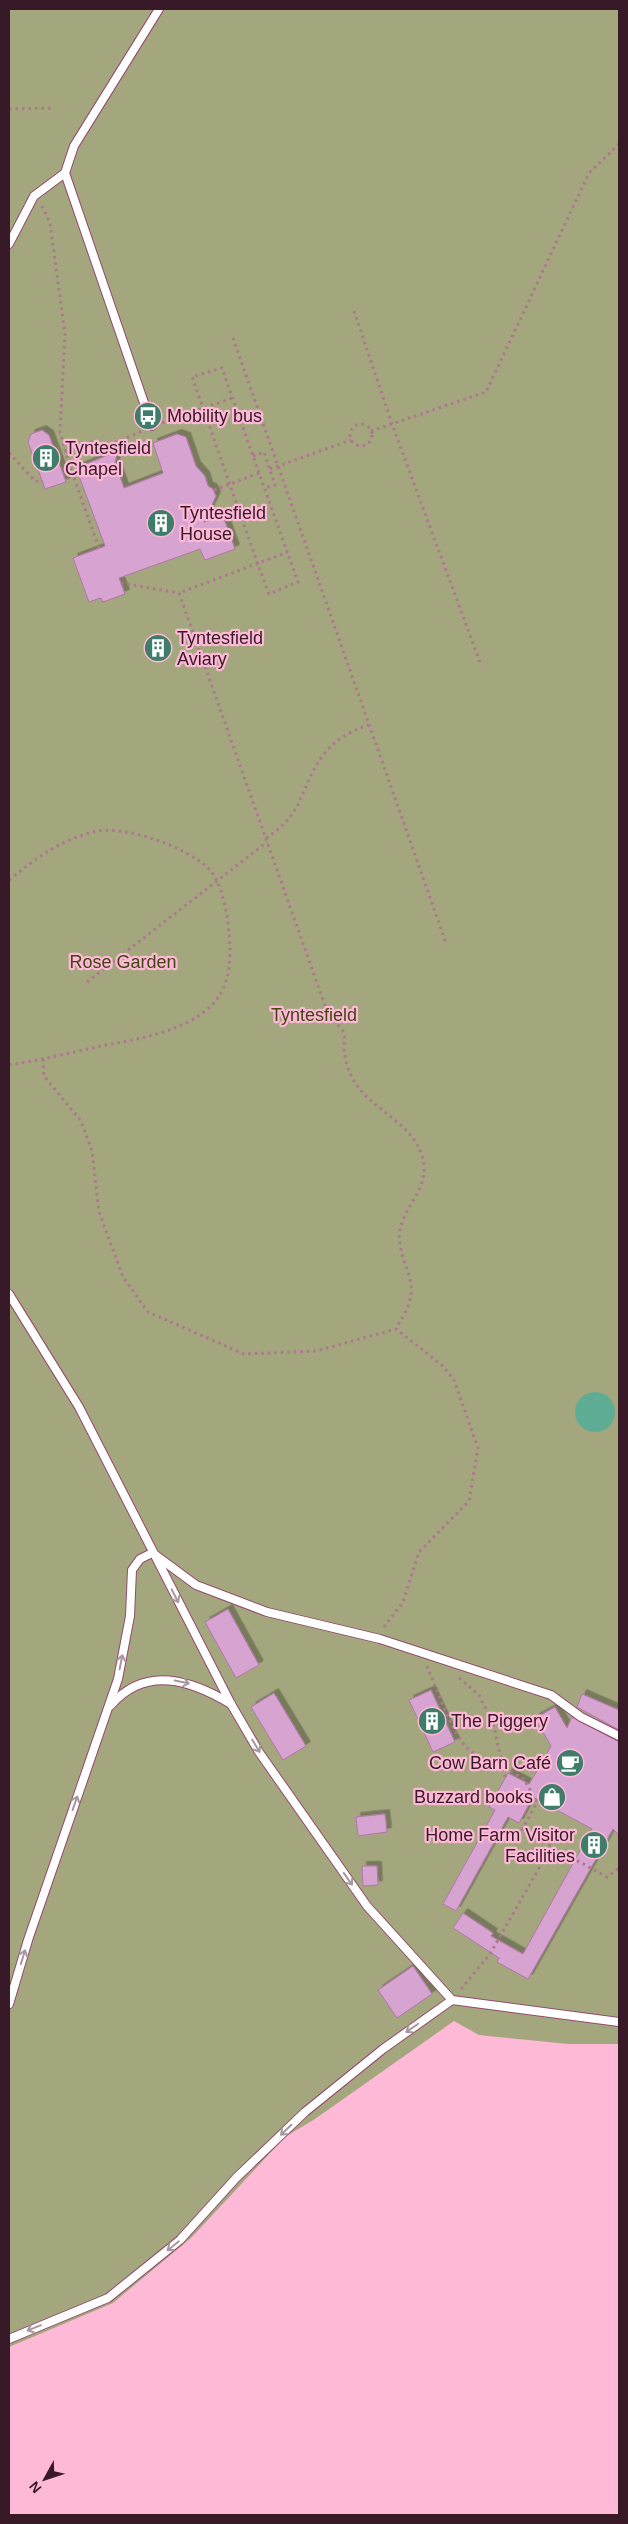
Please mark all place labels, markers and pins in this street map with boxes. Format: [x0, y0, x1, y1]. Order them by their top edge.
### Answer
bus stop icon: Mobility bus [133, 401, 163, 431]
place label: Mobility bus [167, 406, 262, 426]
place label: Tyntesfield Chapel [65, 438, 151, 479]
building icon: Tyntesfield Chapel [31, 443, 61, 473]
place label: Tyntesfield House [180, 503, 266, 544]
building icon: Tyntesfield House [146, 508, 176, 538]
place label: Tyntesfield Aviary [177, 628, 263, 669]
building icon: Tyntesfield Aviary [143, 633, 173, 663]
building icon: The Piggery [417, 1706, 447, 1736]
place label: The Piggery [451, 1711, 548, 1731]
cafe icon: Cow Barn Café [555, 1748, 585, 1778]
place label: Cow Barn Café [429, 1753, 551, 1773]
shop icon: Buzzard books [537, 1782, 567, 1812]
place label: Buzzard books [414, 1787, 533, 1807]
place label: Home Farm Visitor Facilities [425, 1825, 575, 1866]
building icon: Home Farm Visitor Facilities [579, 1830, 609, 1860]

